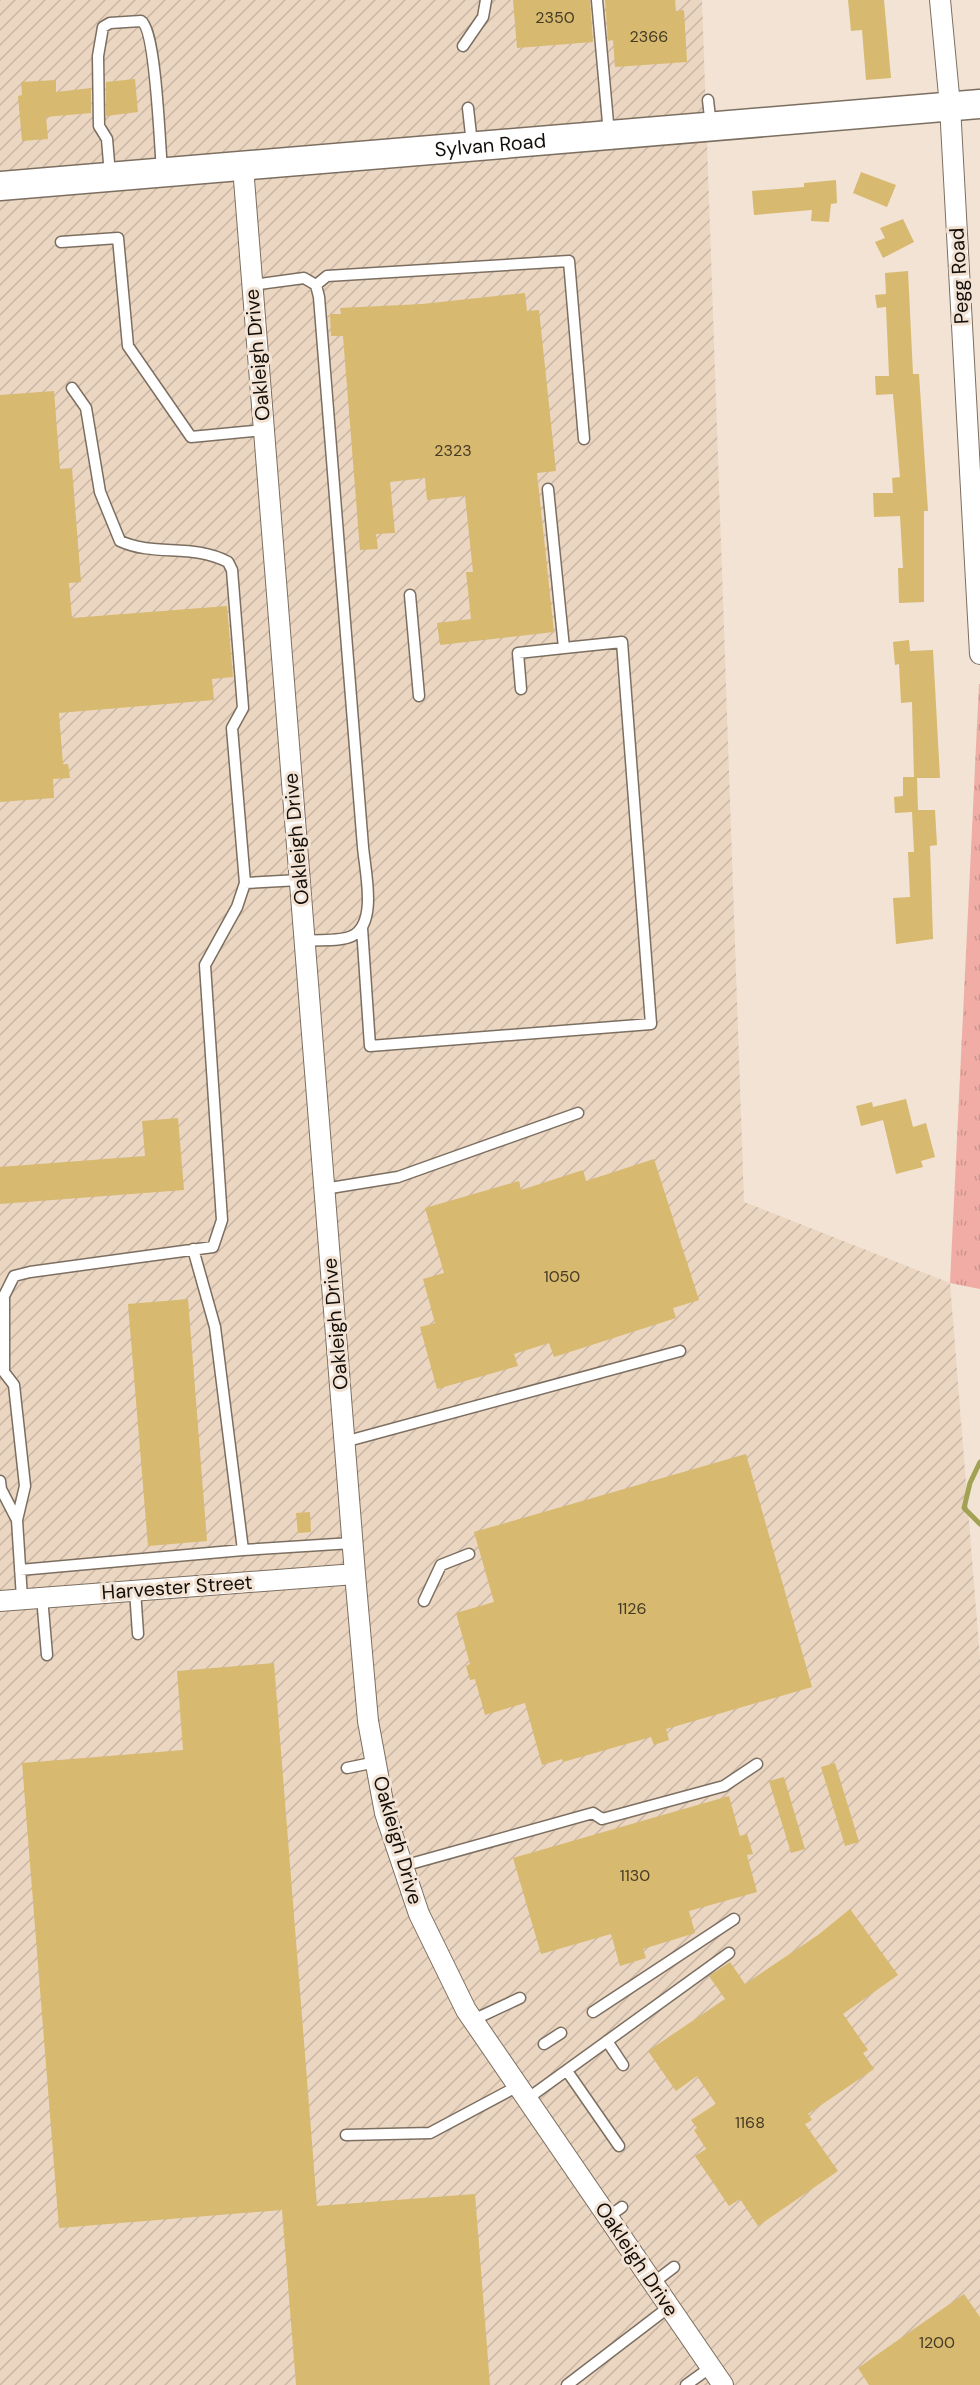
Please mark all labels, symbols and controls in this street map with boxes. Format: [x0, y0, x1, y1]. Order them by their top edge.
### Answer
house number: 2350 [535, 7, 575, 28]
house number: 2366 [630, 26, 668, 47]
street label: Sylvan Road [434, 127, 547, 163]
street label: Pegg Road [943, 227, 975, 325]
street label: Oakleigh Drive [238, 288, 276, 422]
house number: 2323 [434, 440, 472, 461]
street label: Oakleigh Drive [277, 772, 315, 906]
street label: Oakleigh Drive [316, 1257, 354, 1391]
house number: 1050 [544, 1266, 580, 1287]
street label: Harvester Street [101, 1569, 253, 1605]
house number: 1126 [617, 1598, 647, 1619]
street label: Oakleigh Drive [367, 1773, 429, 1907]
house number: 1130 [620, 1865, 650, 1886]
house number: 1168 [735, 2112, 765, 2133]
street label: Oakleigh Drive [589, 2197, 685, 2321]
house number: 1200 [919, 2332, 955, 2353]

